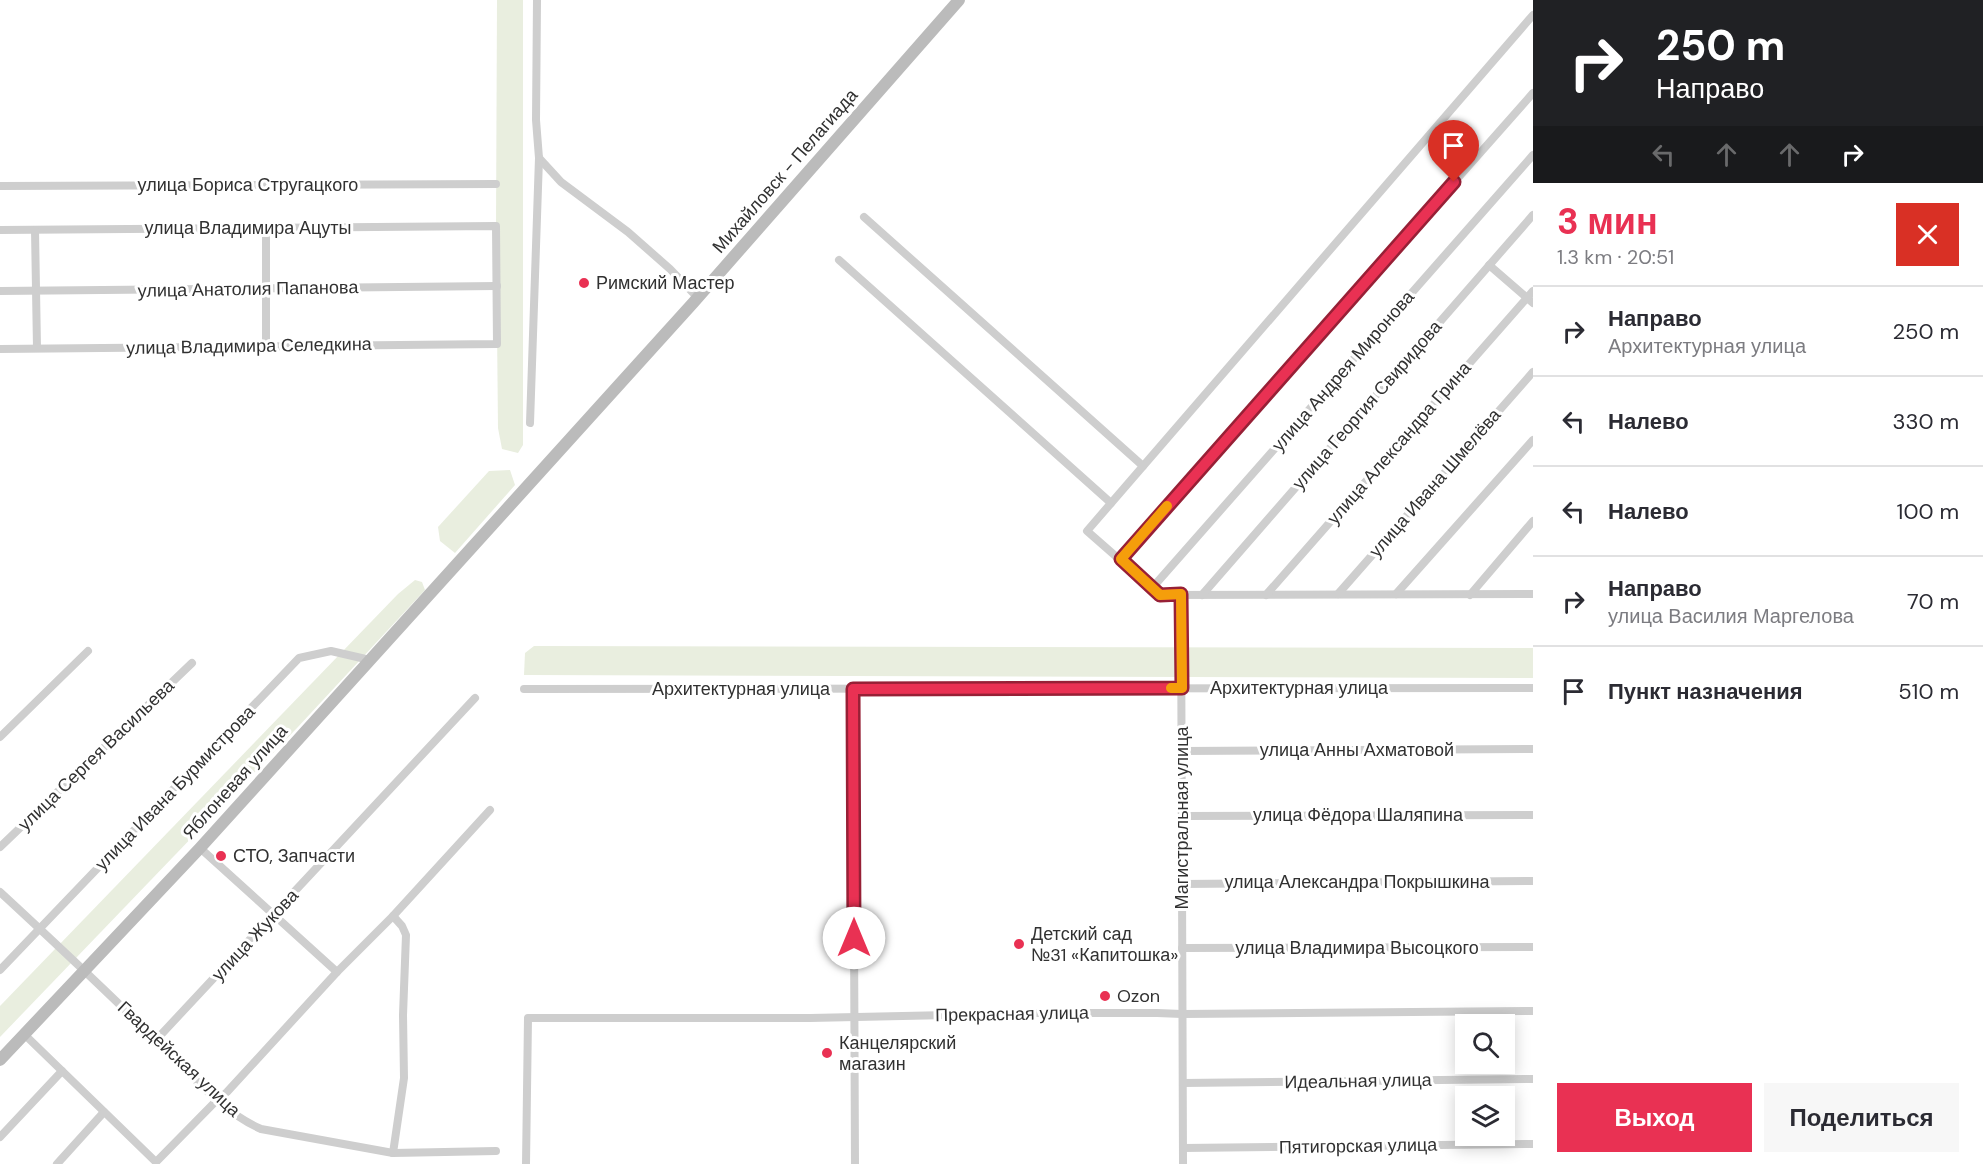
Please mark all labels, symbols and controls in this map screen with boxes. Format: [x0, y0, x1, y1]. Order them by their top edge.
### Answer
text: 250 m [1656, 18, 1785, 73]
icon: right [1557, 24, 1635, 102]
text: Направо [1656, 71, 1764, 106]
street label: Михайловск - Пелагиада [707, 83, 864, 258]
pin [1428, 120, 1479, 182]
icon: arrive [1437, 129, 1470, 162]
icon: left [1647, 138, 1680, 171]
icon: ahead [1710, 138, 1743, 171]
icon: ahead [1773, 138, 1806, 171]
icon: right [1836, 138, 1869, 171]
street label: улица Бориса Стругацкого [138, 173, 358, 197]
text: 3 мин [1557, 198, 1658, 245]
button: close [1896, 203, 1959, 266]
street label: улица Владимира Ацуты [144, 216, 352, 240]
text: 1.3 km · 20:51 [1557, 244, 1674, 270]
place label: Римский Мастер [596, 271, 734, 295]
street label: улица Анатолия Папанова [137, 275, 359, 303]
marker: Римский Мастер [577, 276, 591, 290]
street label: улица Андрея Миронова [1266, 285, 1420, 456]
text: Направо [1608, 304, 1702, 333]
street label: улица Георгия Свиридова [1287, 315, 1448, 495]
icon: right [1557, 315, 1590, 348]
text: 250 m [1892, 317, 1959, 346]
street label: улица Владимира Селедкина [126, 332, 373, 360]
text: Архитектурная улица [1608, 333, 1806, 359]
street label: улица Александра Грина [1322, 356, 1477, 529]
street label: улица Ивана Шмелёва [1364, 403, 1507, 562]
icon: left [1557, 405, 1590, 438]
text: Налево [1608, 407, 1689, 436]
text: 330 m [1892, 407, 1959, 436]
icon: left [1557, 495, 1590, 528]
text: Налево [1608, 497, 1689, 526]
text: 100 m [1897, 497, 1959, 526]
text: Направо [1608, 574, 1702, 603]
icon: right [1557, 585, 1590, 618]
text: 70 m [1907, 587, 1959, 616]
text: улица Василия Маргелова [1608, 603, 1854, 629]
street label: улица Сергея Васильева [13, 673, 180, 836]
icon: arrive [1557, 675, 1590, 708]
street label: Архитектурная улица [1210, 676, 1389, 700]
street label: Архитектурная улица [652, 677, 831, 701]
text: Пункт назначения [1608, 677, 1803, 706]
text: 510 m [1898, 677, 1959, 706]
street label: улица Ивана Бурмистрова [90, 700, 261, 876]
street label: Яблоневая улица [177, 719, 294, 844]
street label: Магистральная улица [1170, 726, 1194, 909]
street label: улица Анны Ахматовой [1260, 738, 1454, 762]
street label: улица Фёдора Шаляпина [1253, 803, 1464, 827]
place label: СТО, Запчасти [233, 844, 355, 868]
marker: СТО, Запчасти [214, 849, 228, 863]
street label: улица Александра Покрышкина [1224, 870, 1491, 894]
street label: улица Жукова [206, 883, 304, 986]
position arrow [822, 906, 886, 970]
place label: Детский сад №31 «Капитошка» [1031, 922, 1178, 967]
street label: улица Владимира Высоцкого [1235, 936, 1479, 960]
marker: Детский сад №31 «Капитошка» [1012, 937, 1026, 951]
place label: Ozon [1117, 984, 1160, 1008]
marker: Ozon [1098, 989, 1112, 1003]
street label: Гвардейская улица [112, 996, 246, 1123]
street label: Прекрасная улица [935, 1001, 1090, 1027]
map controls [1455, 1014, 1515, 1146]
button: search [1455, 1014, 1515, 1074]
place label: Канцелярский магазин [839, 1031, 956, 1076]
marker: Канцелярский магазин [820, 1046, 834, 1060]
street label: Идеальная улица [1284, 1068, 1433, 1094]
button: Выход [1557, 1083, 1752, 1152]
button: Поделиться [1764, 1083, 1959, 1152]
button: layers [1455, 1086, 1515, 1146]
street label: Пятигорская улица [1279, 1133, 1438, 1159]

